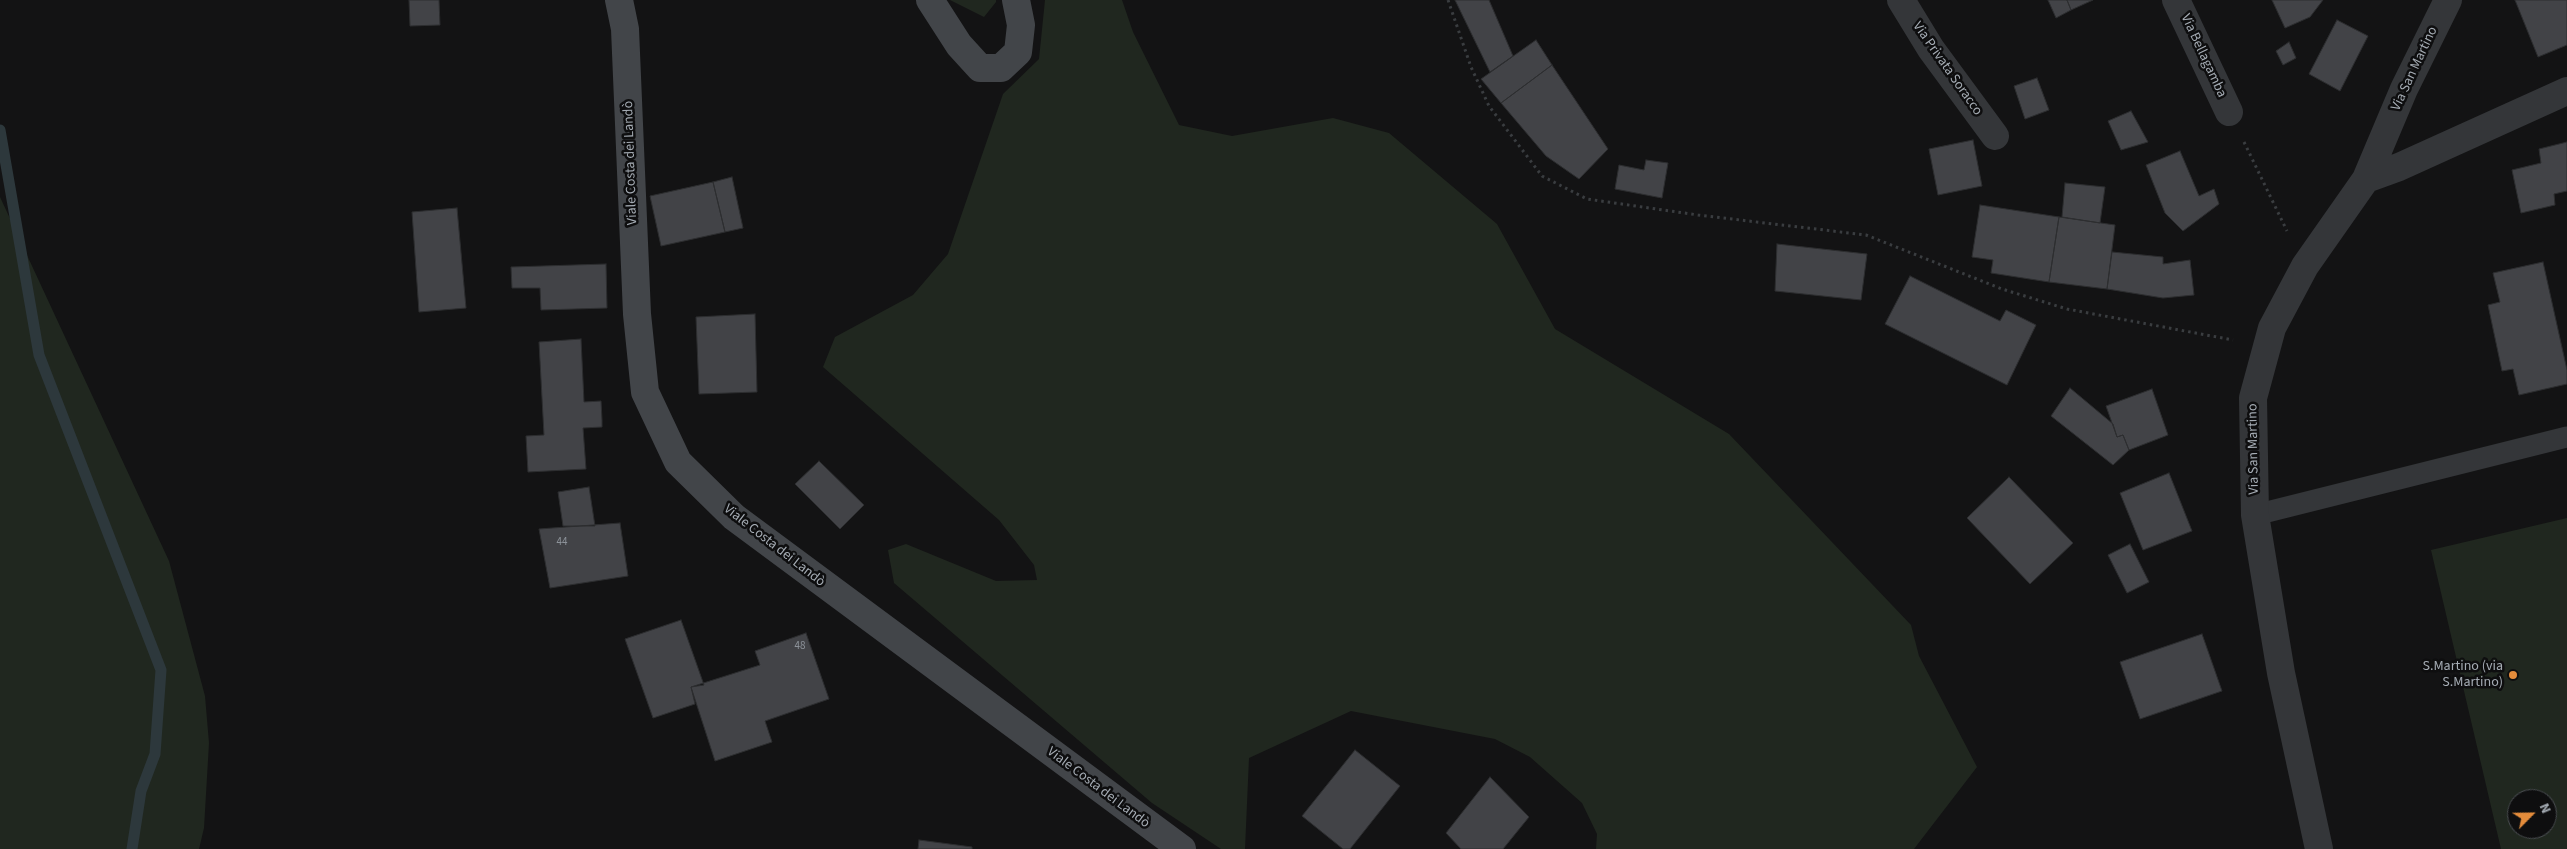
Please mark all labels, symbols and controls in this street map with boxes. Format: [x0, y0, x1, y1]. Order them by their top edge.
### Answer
street label: Via Bellagamba [2176, 12, 2230, 100]
street label: Via Privata Soracco [1908, 19, 1986, 119]
street label: Via San Martino [2388, 24, 2442, 114]
street label: Viale Costa dei Landò [620, 101, 642, 225]
street label: Via San Martino [2245, 403, 2263, 495]
street label: Viale Costa dei Landò [720, 501, 828, 591]
house number: 44 [557, 536, 567, 550]
house number: 48 [795, 640, 805, 654]
place label: S.Martino (via S.Martino) [2422, 659, 2503, 692]
marker: S.Martino (via S.Martino) [2507, 669, 2519, 681]
street label: Viale Costa dei Landò [1043, 744, 1153, 832]
north arrow [2507, 789, 2557, 839]
text: N [2534, 800, 2556, 817]

